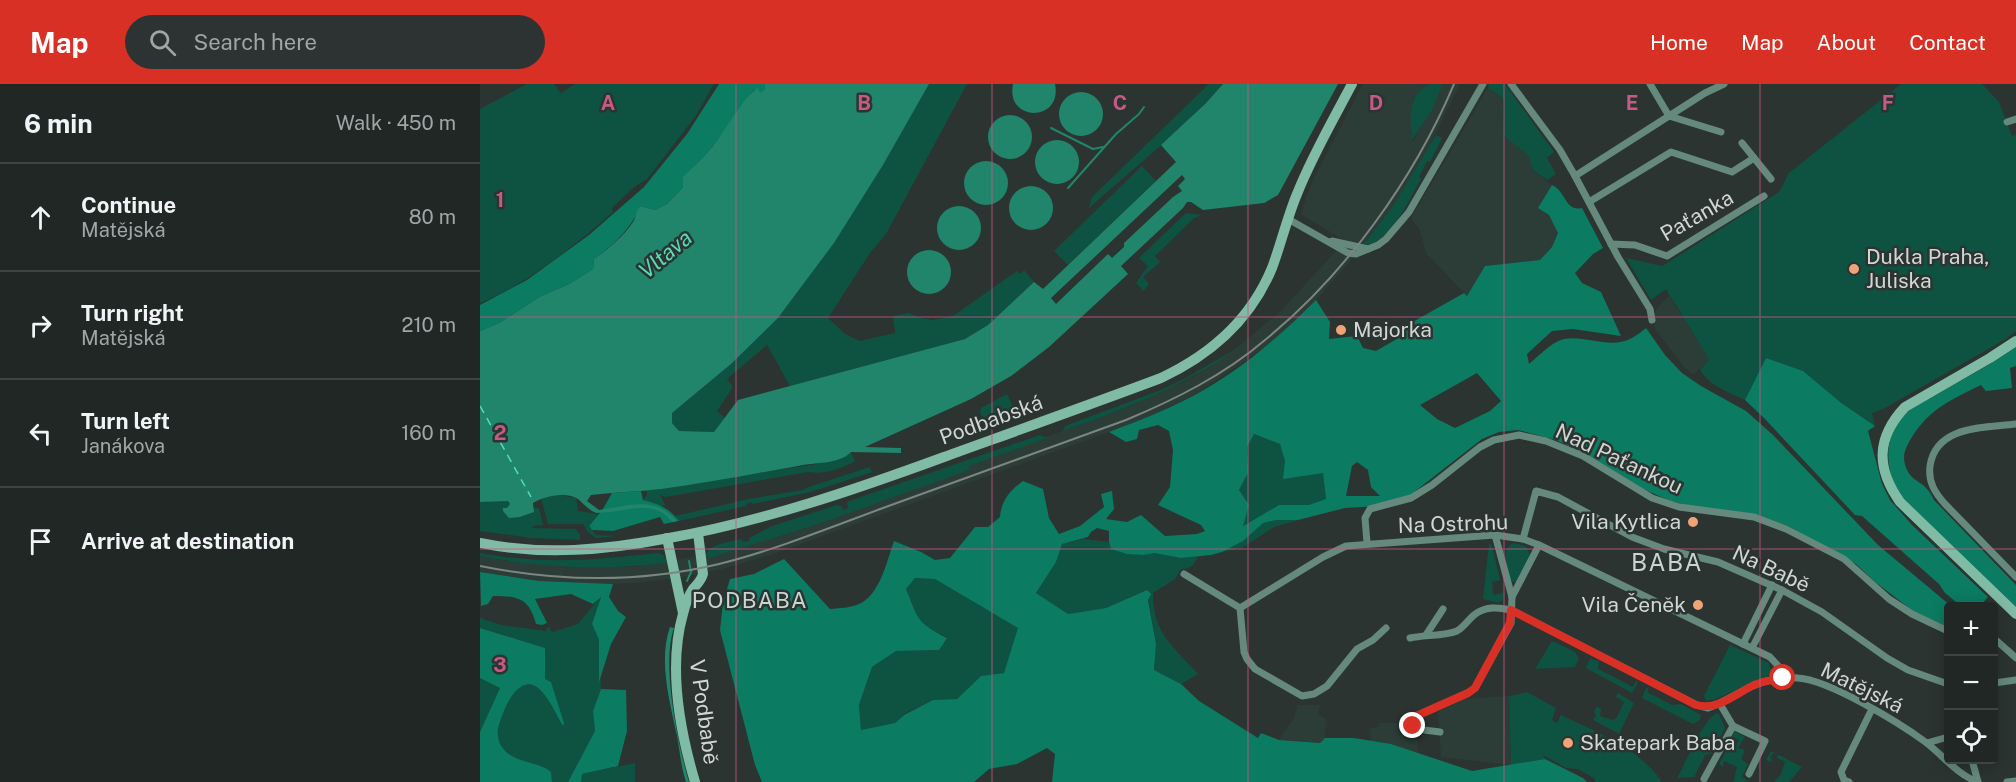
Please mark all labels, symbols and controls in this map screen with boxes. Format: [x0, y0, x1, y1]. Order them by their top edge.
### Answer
search box [125, 15, 545, 69]
text: Map [30, 26, 89, 59]
icon: search [146, 26, 179, 59]
text: Search here [194, 29, 317, 55]
text: Home [1650, 30, 1708, 55]
text: Map [1741, 30, 1784, 55]
text: About [1817, 30, 1876, 55]
text: Contact [1909, 30, 1986, 55]
text: A [601, 91, 615, 115]
text: B [857, 91, 871, 115]
text: C [1113, 91, 1127, 115]
text: D [1369, 91, 1383, 115]
text: E [1626, 91, 1638, 115]
text: F [1882, 91, 1894, 115]
text: 6 min [24, 108, 93, 139]
text: Walk · 450 m [336, 111, 456, 135]
street label: Paťanka [1656, 185, 1738, 246]
text: 1 [496, 188, 504, 212]
text: Continue [81, 192, 176, 218]
icon: ahead [24, 201, 57, 234]
text: 80 m [409, 205, 456, 229]
text: Matějská [81, 218, 165, 242]
water label: Vltava [633, 224, 697, 284]
place label: Dukla Praha, Juliska [1866, 244, 1989, 293]
marker: Dukla Praha, Juliska [1847, 262, 1861, 276]
text: Turn right [81, 300, 184, 326]
icon: right [24, 309, 57, 342]
text: 210 m [402, 313, 456, 337]
place label: Majorka [1353, 317, 1432, 342]
marker: Majorka [1334, 323, 1348, 337]
text: Matějská [81, 326, 165, 350]
street label: Podbabská [936, 389, 1046, 450]
text: Turn left [81, 408, 170, 434]
icon: left [24, 417, 57, 450]
street label: Nad Paťankou [1552, 418, 1687, 499]
text: 160 m [401, 421, 456, 445]
text: 2 [494, 421, 506, 445]
text: Janákova [81, 434, 165, 458]
street label: Na Ostrohu [1397, 509, 1509, 538]
place label: Vila Kytlica [1571, 509, 1681, 534]
marker: Vila Kytlica [1686, 515, 1700, 529]
icon: arrive [24, 525, 57, 558]
text: Arrive at destination [81, 528, 294, 554]
street label: Na Babě [1729, 540, 1814, 597]
district label: BABA [1631, 548, 1703, 576]
district label: PODBABA [692, 587, 808, 613]
place label: Vila Čeněk [1582, 592, 1686, 617]
marker: Vila Čeněk [1691, 598, 1705, 612]
map controls [1944, 602, 1998, 764]
button: + [1944, 602, 1998, 656]
text: 3 [493, 653, 507, 677]
button: − [1944, 656, 1998, 710]
street label: Matějská [1817, 657, 1908, 718]
street label: V Podbabě [685, 658, 724, 766]
route start [1769, 664, 1795, 690]
button: locate [1944, 710, 1998, 764]
route end [1399, 712, 1425, 738]
place label: Skatepark Baba [1580, 730, 1735, 755]
marker: Skatepark Baba [1561, 736, 1575, 750]

